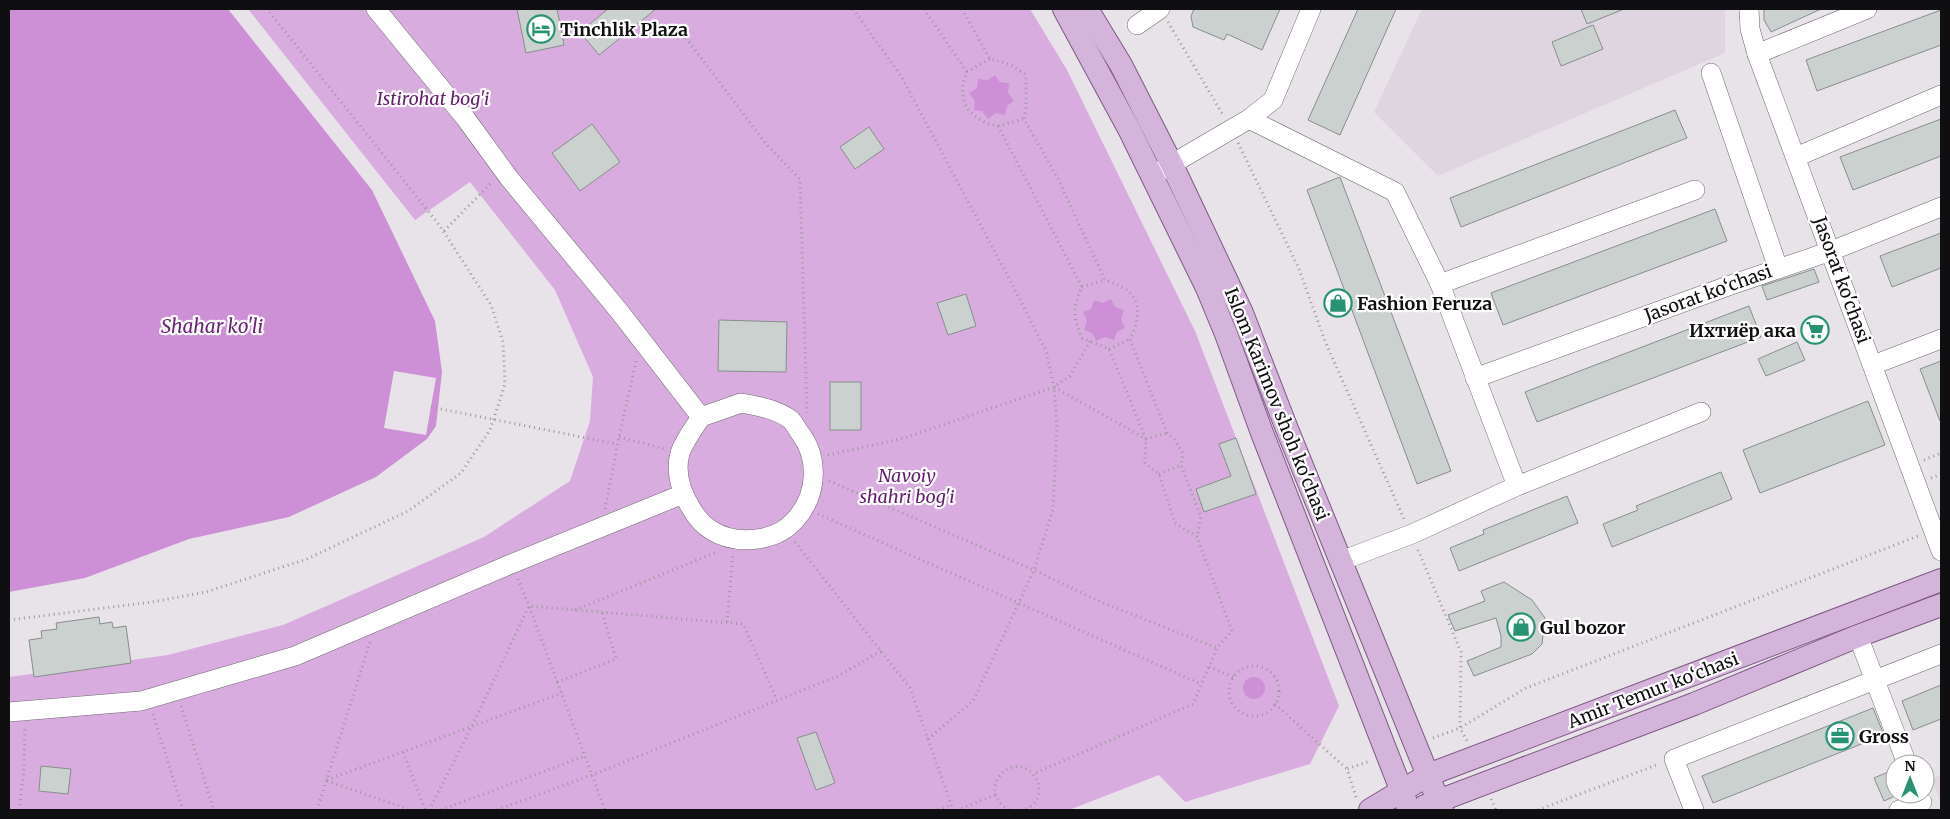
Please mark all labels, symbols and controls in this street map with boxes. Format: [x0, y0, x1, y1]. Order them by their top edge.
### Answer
hotel icon: Tinchlik Plaza [526, 14, 556, 44]
place label: Tinchlik Plaza [560, 18, 688, 41]
park label: Istirohat bog'i [377, 87, 489, 110]
street label: Jasorat ko'chasi [1808, 212, 1876, 347]
street label: Jasorat ko‘chasi [1640, 259, 1775, 327]
street label: Islom Karimov shoh ko'chasi [1220, 284, 1334, 524]
shop icon: Fashion Feruza [1323, 288, 1353, 318]
place label: Fashion Feruza [1357, 292, 1492, 315]
water label: Shahar ko'li [161, 314, 263, 338]
supermarket icon: Ихтиёр ака [1800, 315, 1830, 345]
place label: Ихтиёр ака [1689, 319, 1796, 342]
park label: Navoiy shahri bog'i [859, 464, 955, 508]
shop icon: Gul bozor [1506, 612, 1536, 642]
place label: Gul bozor [1540, 616, 1626, 639]
street label: Amir Temur ko‘chasi [1563, 647, 1742, 734]
office icon: Gross [1825, 721, 1855, 751]
place label: Gross [1859, 725, 1909, 748]
north arrow [1885, 754, 1935, 804]
text: N [1904, 757, 1916, 775]

